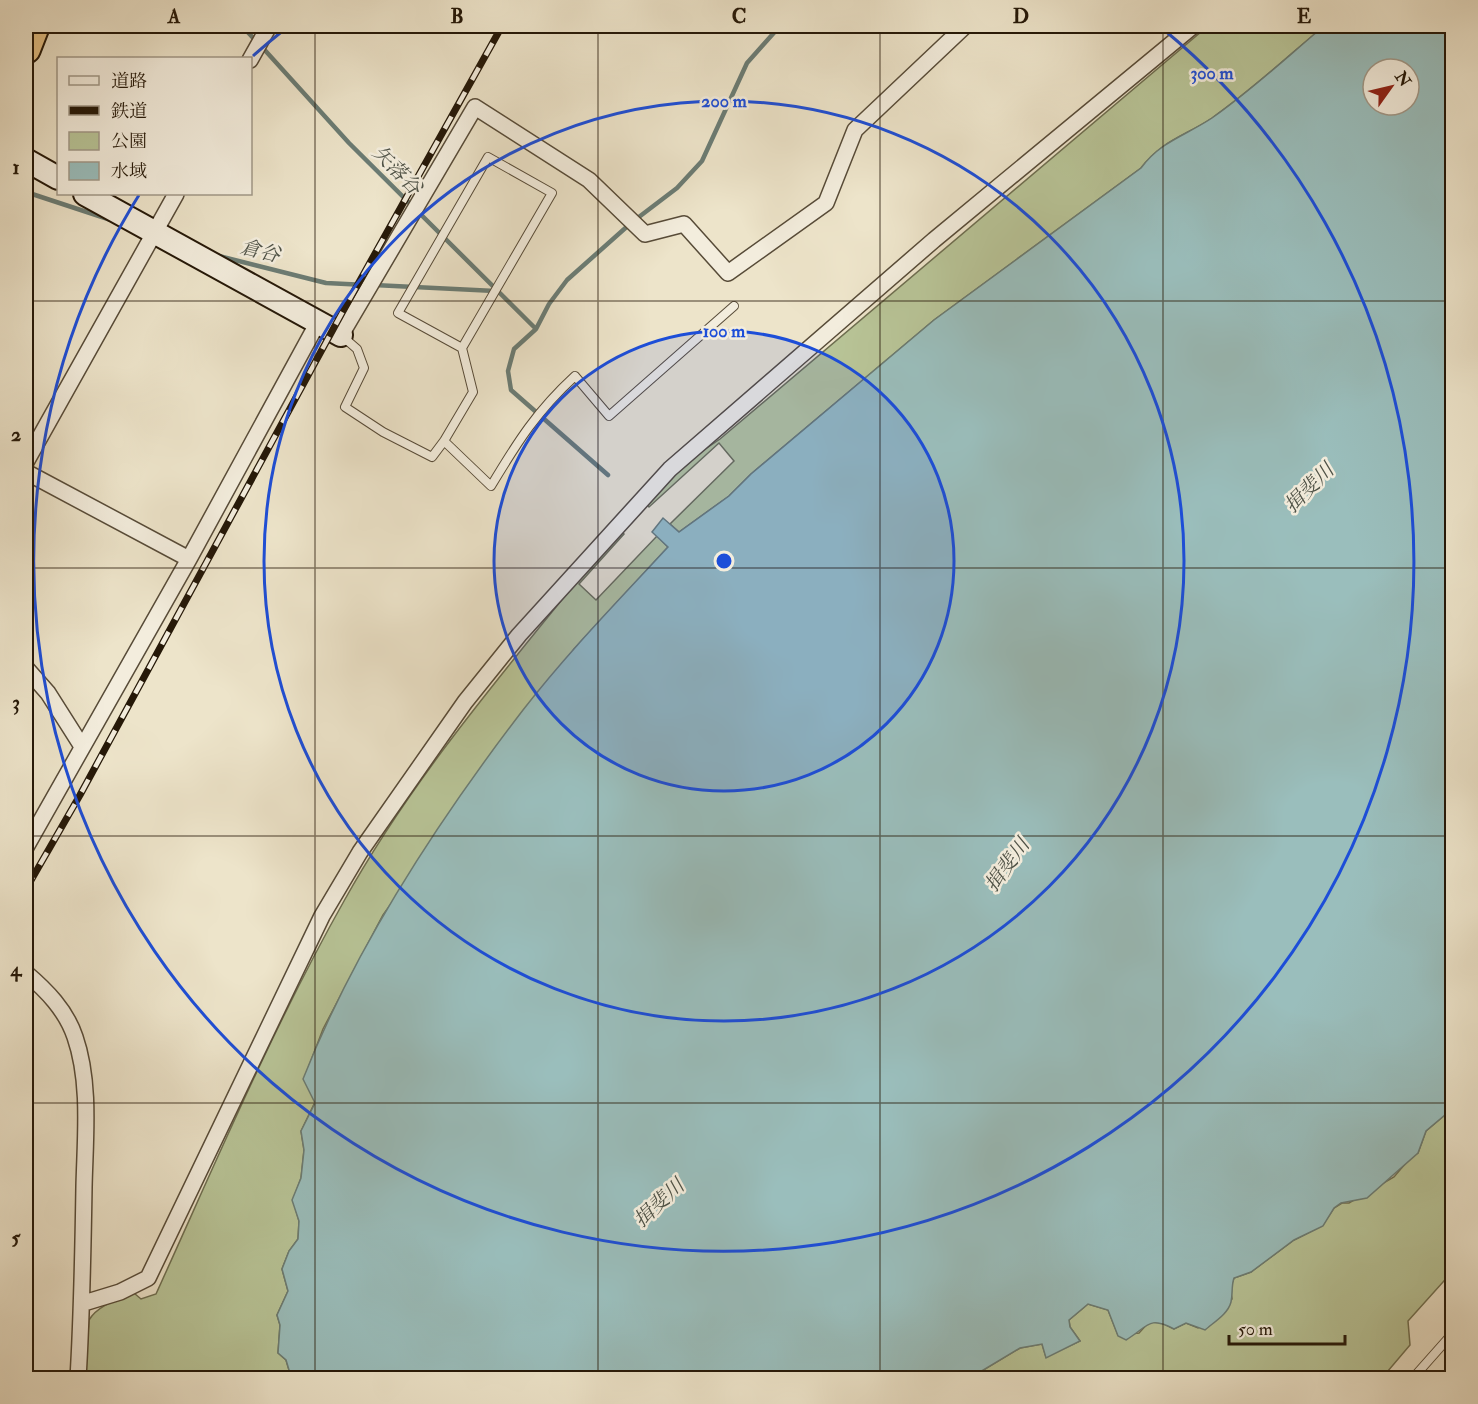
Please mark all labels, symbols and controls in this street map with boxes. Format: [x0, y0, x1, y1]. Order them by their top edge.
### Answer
text: A [167, 4, 181, 29]
text: B [450, 4, 464, 29]
text: C [732, 4, 746, 29]
text: D [1013, 4, 1029, 29]
text: E [1297, 4, 1312, 29]
legend [57, 57, 252, 195]
north arrow [1361, 57, 1421, 117]
text: 300 m [1190, 62, 1235, 85]
text: N [1390, 67, 1415, 91]
text: 道路 [111, 70, 147, 93]
text: 200 m [701, 90, 748, 113]
text: 鉄道 [111, 100, 147, 123]
text: 公園 [111, 130, 147, 153]
water label: 矢落谷 [367, 140, 428, 201]
text: 1 [12, 155, 20, 180]
text: 水域 [111, 160, 147, 183]
water label: 倉谷 [238, 234, 283, 268]
text: 100 m [703, 320, 746, 343]
text: 2 [11, 422, 21, 447]
water label: 揖斐川 [1279, 457, 1340, 518]
centre of rings [714, 551, 734, 571]
text: 3 [12, 690, 20, 715]
water label: 揖斐川 [979, 832, 1036, 897]
text: 4 [10, 957, 23, 982]
water label: 揖斐川 [629, 1172, 691, 1233]
text: 5 [12, 1225, 22, 1250]
scale bar [1229, 1308, 1344, 1346]
text: 50 m [1238, 1318, 1273, 1341]

